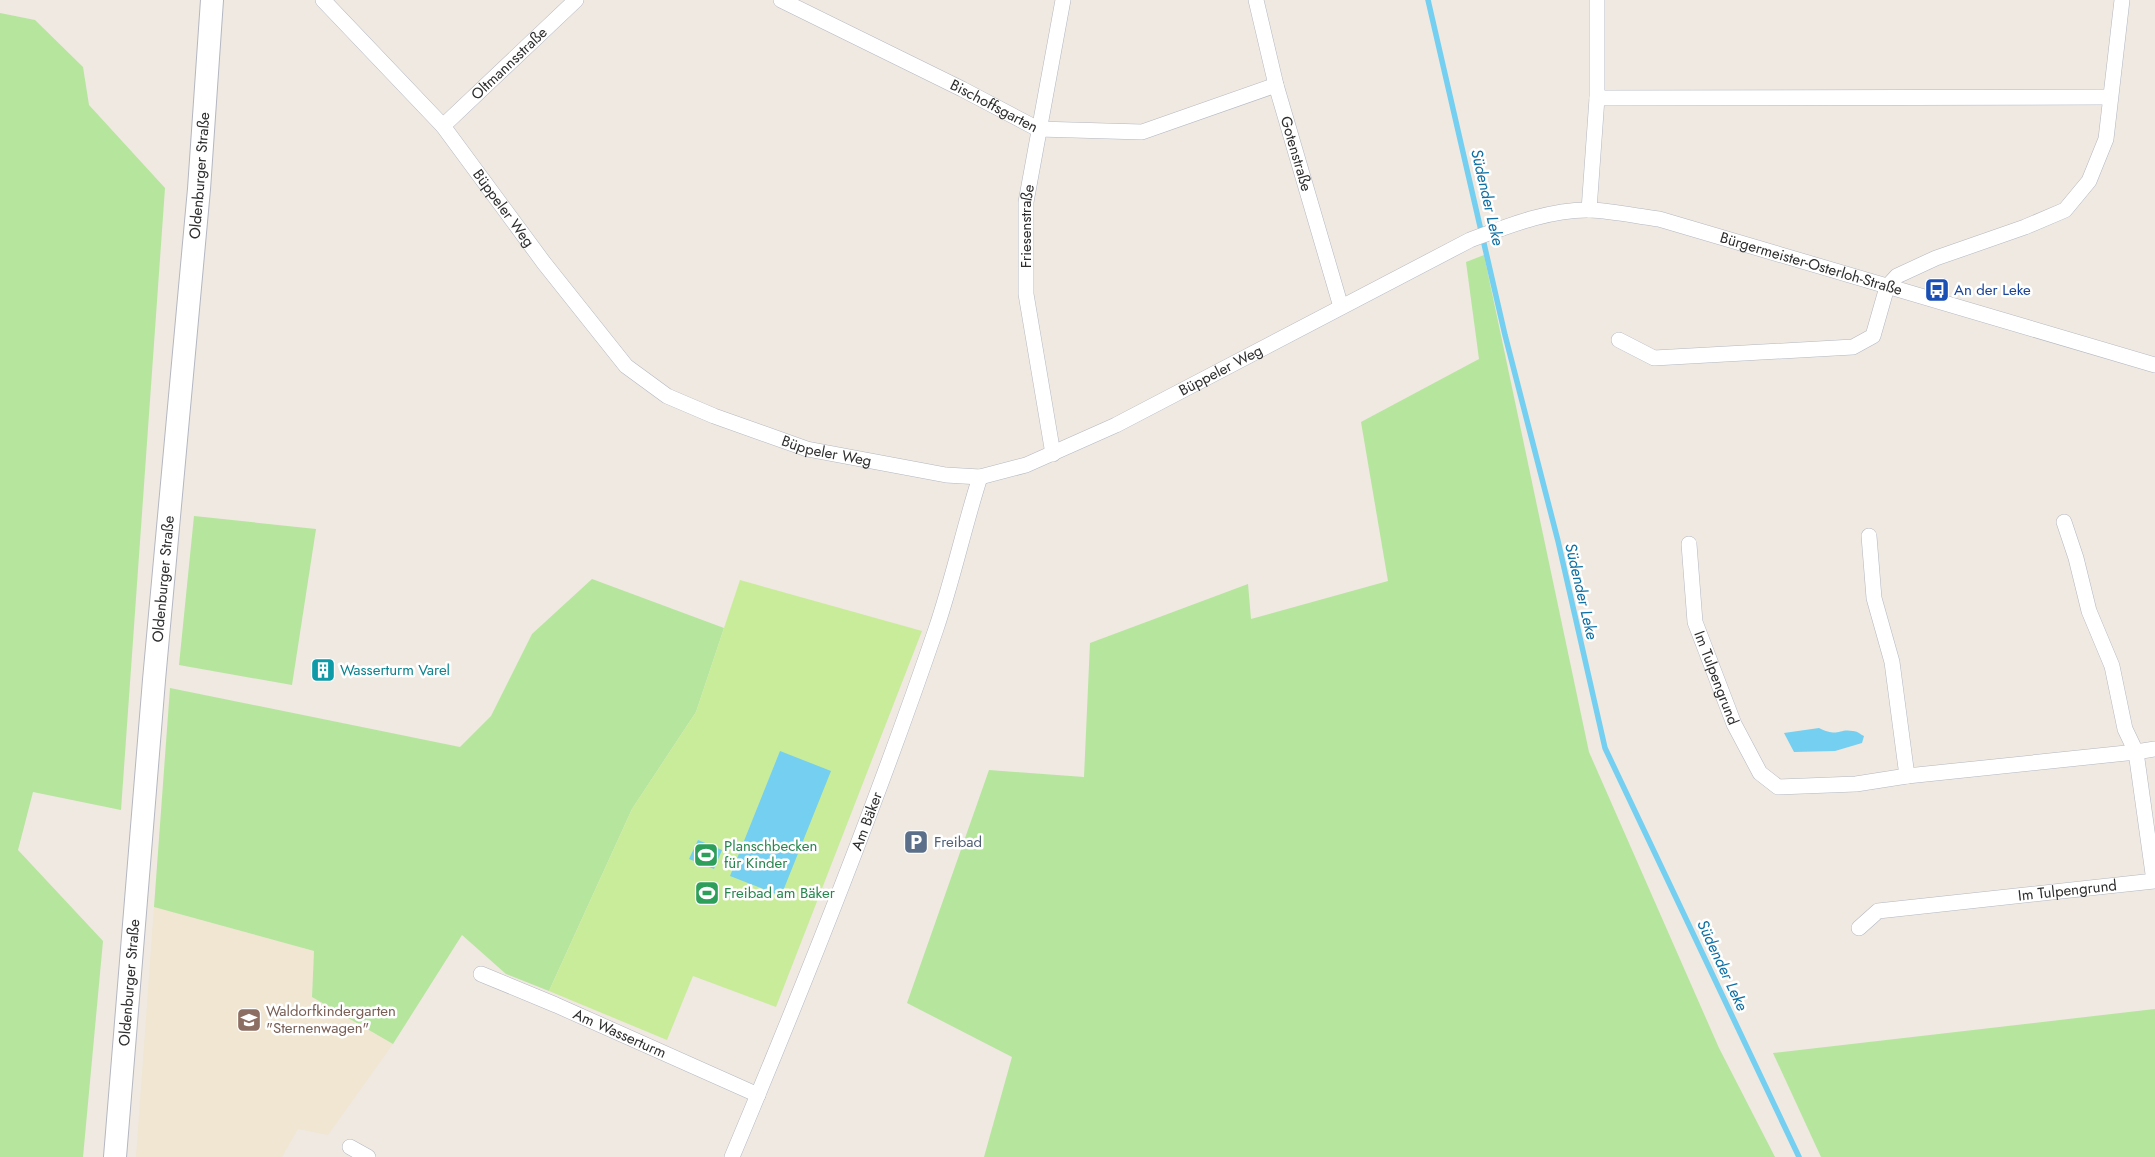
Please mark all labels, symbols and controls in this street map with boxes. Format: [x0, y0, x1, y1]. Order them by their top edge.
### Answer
street label: Oltmannsstraße [466, 22, 552, 105]
street label: Bischoffsgarten [946, 74, 1042, 138]
street label: Oldenburger Straße [183, 111, 215, 240]
street label: Gotenstraße [1275, 114, 1318, 194]
water label: Südender Leke [1465, 147, 1510, 248]
street label: Büppeler Weg [467, 165, 540, 252]
street label: Friesenstraße [1015, 182, 1040, 268]
street label: Bürgermeister-Osterloh-Straße [1717, 227, 1905, 301]
bus stop icon: An der Leke [1924, 277, 1950, 303]
place label: An der Leke [1954, 279, 2031, 301]
street label: Büppeler Weg [1175, 339, 1266, 401]
street label: Büppeler Weg [778, 430, 873, 472]
street label: Oldenburger Straße [146, 514, 180, 643]
water label: Südender Leke [1559, 541, 1604, 642]
street label: Im Tulpengrund [1688, 628, 1744, 728]
building icon: Wasserturm Varel [310, 657, 336, 683]
place label: Wasserturm Varel [340, 659, 450, 681]
street label: Am Bäker [846, 788, 888, 854]
parking icon: Freibad [903, 829, 929, 855]
place label: Freibad [934, 831, 982, 853]
place label: Planschbecken für Kinder [724, 835, 817, 874]
sports icon: Planschbecken für Kinder [693, 842, 719, 868]
street label: Im Tulpengrund [2017, 874, 2118, 907]
sports icon: Freibad am Bäker [694, 880, 720, 906]
place label: Freibad am Bäker [724, 882, 836, 904]
water label: Südender Leke [1691, 916, 1754, 1015]
street label: Oldenburger Straße [113, 918, 145, 1047]
place label: Waldorfkindergarten "Sternenwagen" [266, 1000, 396, 1039]
street label: Am Wasserturm [570, 1003, 670, 1064]
school or university icon: Waldorfkindergarten "Sternenwagen" [236, 1007, 262, 1033]

